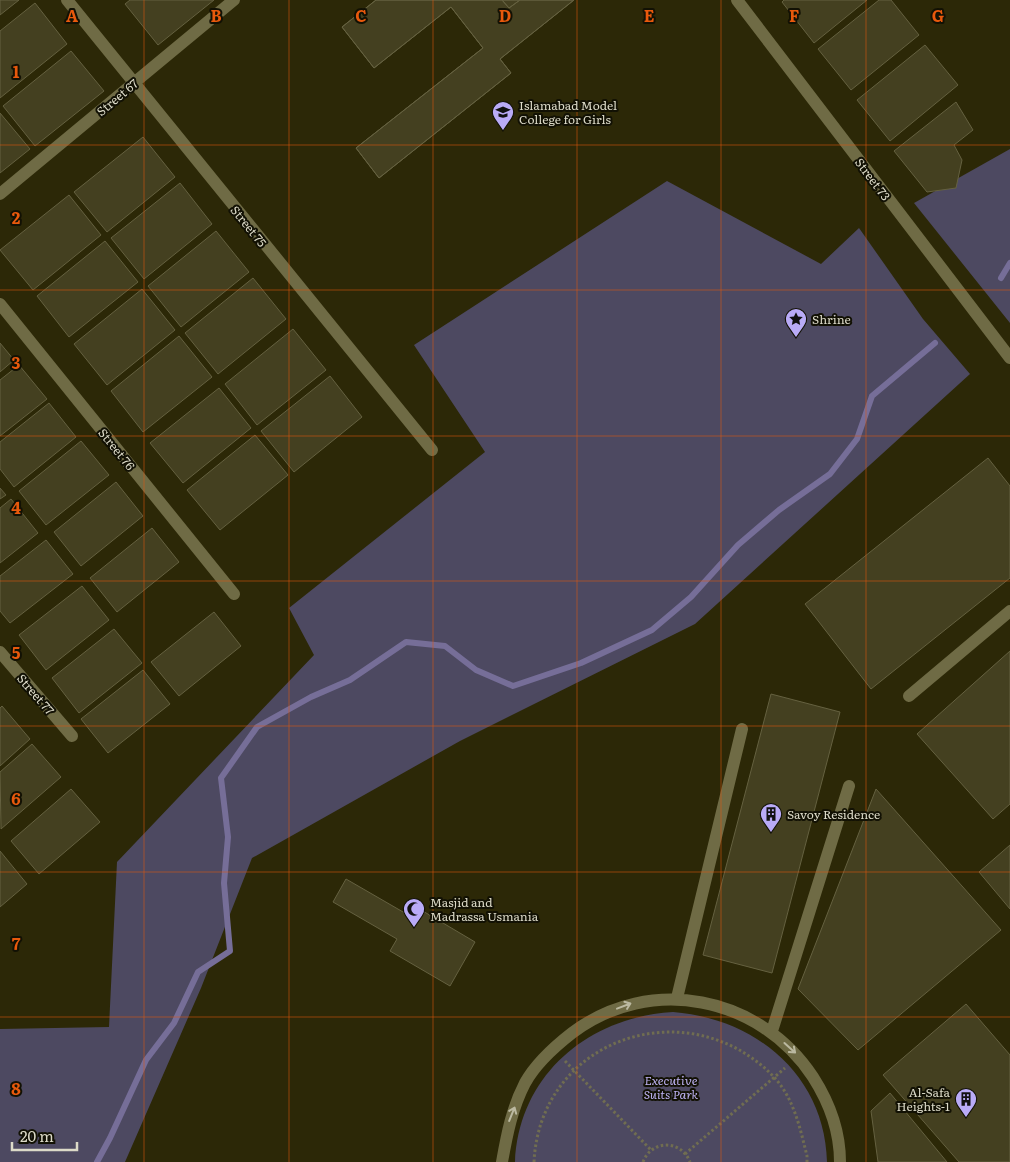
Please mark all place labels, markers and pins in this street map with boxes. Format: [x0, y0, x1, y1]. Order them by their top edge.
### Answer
place label: Islamabad Model College for Girls [519, 96, 617, 128]
school or university icon: Islamabad Model College for Girls [491, 100, 515, 131]
place icon: Shrine [784, 307, 808, 338]
place label: Shrine [812, 310, 851, 328]
building icon: Savoy Residence [759, 802, 783, 833]
place label: Savoy Residence [787, 805, 880, 823]
place label: Masjid and Madrassa Usmania [430, 893, 539, 925]
mosque icon: Masjid and Madrassa Usmania [402, 897, 426, 928]
place label: Al-Safa Heights-1 [897, 1083, 951, 1115]
building icon: Al-Safa Heights-1 [954, 1087, 978, 1118]

